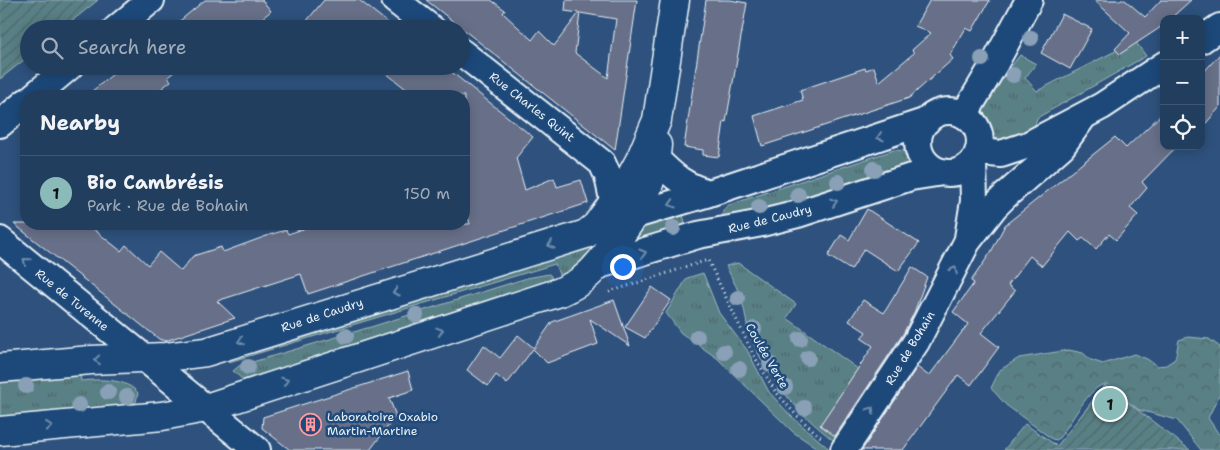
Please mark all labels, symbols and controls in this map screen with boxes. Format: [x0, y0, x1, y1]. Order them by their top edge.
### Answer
map controls [1160, 15, 1205, 150]
button: + [1160, 15, 1205, 60]
search box [20, 20, 470, 75]
icon: search [38, 34, 66, 62]
text: Search here [78, 35, 187, 60]
button: − [1160, 60, 1205, 105]
street label: Rue Charles Quint [486, 69, 578, 145]
button: locate [1160, 105, 1205, 150]
text: Nearby [40, 109, 120, 137]
one-way arrow [877, 131, 885, 141]
text: Bio Cambrésis [87, 170, 224, 195]
text: 1 [52, 183, 60, 204]
text: 150 m [403, 183, 450, 204]
text: Park · Rue de Bohain [87, 195, 248, 216]
one-way arrow [829, 198, 837, 208]
one-way arrow [668, 199, 676, 209]
street label: Rue de Caudry [727, 201, 813, 237]
one-way arrow [548, 239, 556, 249]
one-way arrow [638, 248, 647, 258]
your location [610, 254, 636, 280]
one-way arrow [23, 259, 32, 267]
street label: Rue de Turenne [32, 265, 112, 335]
one-way arrow [948, 266, 958, 275]
one-way arrow [392, 286, 400, 296]
street label: Rue de Caudry [279, 294, 365, 336]
street label: Rue de Bohain [882, 308, 938, 388]
street label: Coulée Verte [742, 320, 792, 392]
one-way arrow [435, 326, 443, 336]
one-way arrow [237, 335, 245, 345]
one-way arrow [92, 355, 100, 366]
one-way arrow [281, 376, 289, 386]
pin: 1 [1094, 385, 1126, 423]
one-way arrow [865, 406, 874, 415]
place label: Laboratoire Oxabio Martin-Martine [327, 409, 438, 439]
building icon: Laboratoire Oxabio Martin-Martine [299, 412, 323, 436]
one-way arrow [45, 421, 53, 432]

